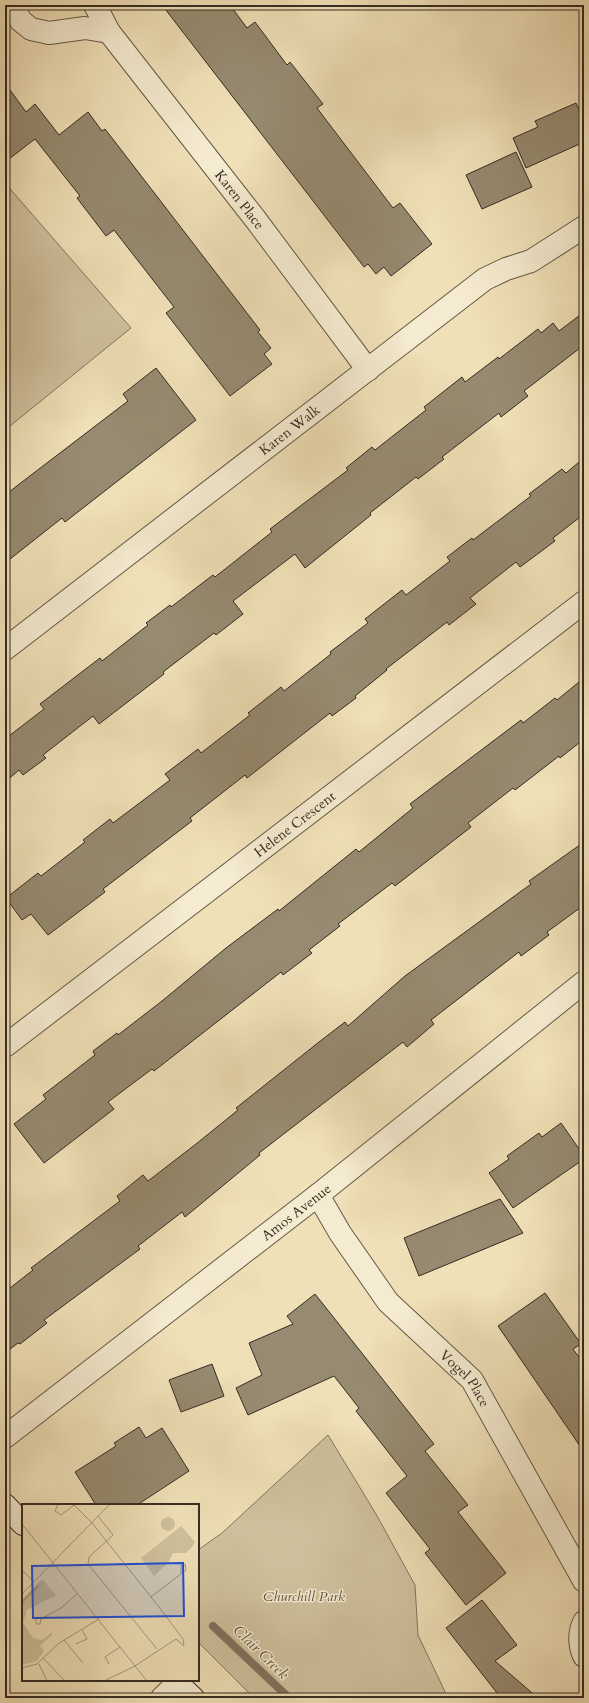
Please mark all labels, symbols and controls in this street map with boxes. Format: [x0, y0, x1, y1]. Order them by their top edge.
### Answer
street label: Karen Place [210, 166, 269, 233]
street label: Karen Walk [255, 400, 324, 460]
street label: Helene Crescent [250, 787, 340, 862]
street label: Amos Avenue [258, 1179, 335, 1245]
street label: Vogel Place [435, 1346, 494, 1411]
inset map [22, 1504, 199, 1681]
park label: Churchill Park [263, 1587, 345, 1606]
water label: Clair Creek [229, 1620, 294, 1684]

